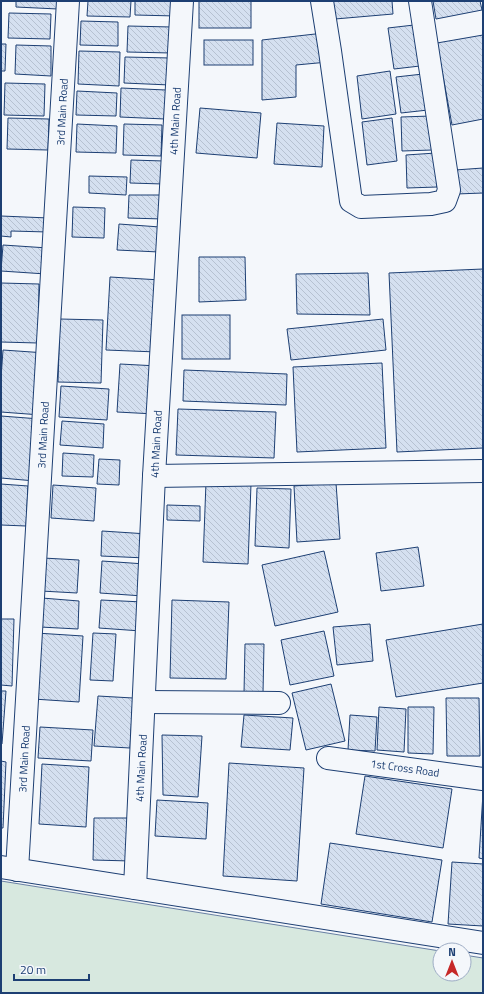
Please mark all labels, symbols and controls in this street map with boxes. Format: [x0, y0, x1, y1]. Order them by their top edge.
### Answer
street label: 3rd Main Road [52, 78, 72, 146]
street label: 4th Main Road [165, 87, 185, 155]
street label: 3rd Main Road [33, 401, 53, 469]
street label: 4th Main Road [146, 410, 166, 478]
street label: 3rd Main Road [14, 725, 34, 793]
street label: 4th Main Road [131, 734, 151, 802]
street label: 1st Cross Road [369, 755, 441, 781]
north arrow [432, 942, 472, 982]
text: N [448, 944, 456, 960]
scale bar [14, 956, 89, 982]
text: 20 m [20, 960, 46, 979]

